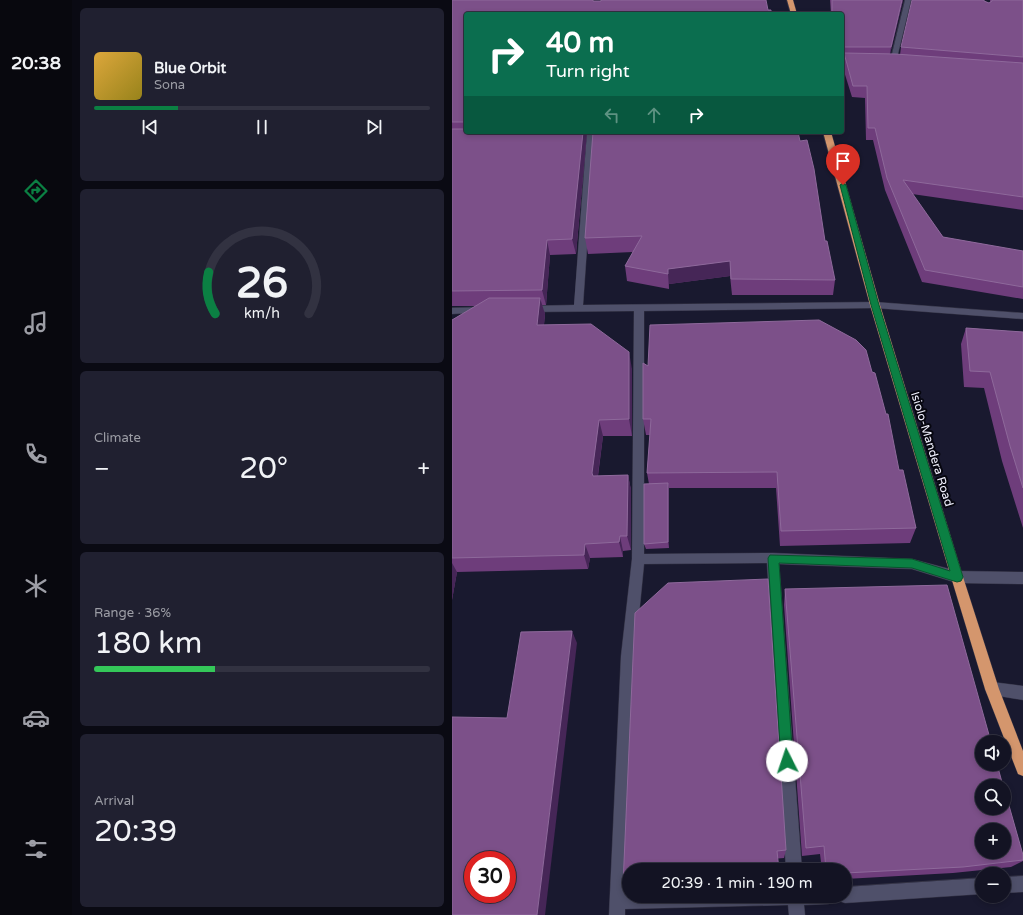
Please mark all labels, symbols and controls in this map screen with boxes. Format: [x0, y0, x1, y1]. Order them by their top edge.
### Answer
text: 40 m [546, 26, 614, 60]
icon: right [480, 28, 532, 80]
text: 20:38 [11, 52, 61, 74]
text: Blue Orbit [154, 59, 226, 77]
text: Turn right [546, 60, 630, 82]
text: Sona [154, 77, 185, 93]
icon: left [601, 104, 623, 126]
icon: ahead [643, 104, 665, 126]
icon: right [685, 104, 707, 126]
icon: previous [139, 116, 161, 138]
icon: pause [251, 116, 273, 138]
icon: next [363, 116, 385, 138]
pin [826, 144, 860, 185]
icon: arrive [832, 150, 854, 172]
icon: directions [22, 177, 50, 205]
text: 26 [236, 259, 288, 309]
text: km/h [244, 305, 280, 322]
icon: music [22, 309, 50, 337]
street label: Isiolo-Mandera Road [908, 390, 956, 508]
text: Climate [94, 430, 141, 446]
icon: phone [22, 440, 50, 468]
text: 20° [239, 450, 288, 487]
text: − [94, 456, 110, 482]
text: + [418, 456, 430, 482]
icon: climate [22, 572, 50, 600]
text: Range · 36% [94, 605, 171, 621]
text: 180 km [94, 625, 202, 662]
icon: car [22, 704, 50, 732]
map controls [975, 735, 1011, 903]
button: sound [975, 735, 1011, 771]
position arrow [766, 740, 808, 782]
button: search [975, 779, 1011, 815]
text: Arrival [94, 793, 134, 809]
text: 20:39 [94, 813, 177, 850]
button: + [975, 823, 1011, 859]
icon: filters [22, 835, 50, 863]
speed limit sign: 30 [464, 851, 516, 903]
button: − [975, 867, 1011, 903]
text: 20:39 · 1 min · 190 m [662, 874, 812, 892]

